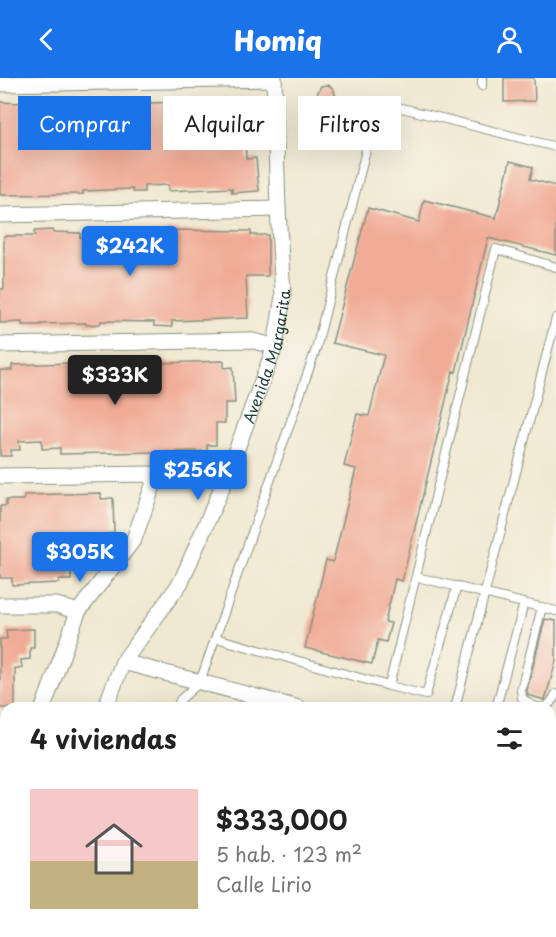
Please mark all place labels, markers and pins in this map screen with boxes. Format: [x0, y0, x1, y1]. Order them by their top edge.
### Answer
pin: $242K [88, 226, 172, 277]
pin: $333K [73, 355, 157, 406]
pin: $256K [156, 450, 240, 501]
pin: $305K [38, 532, 122, 583]

